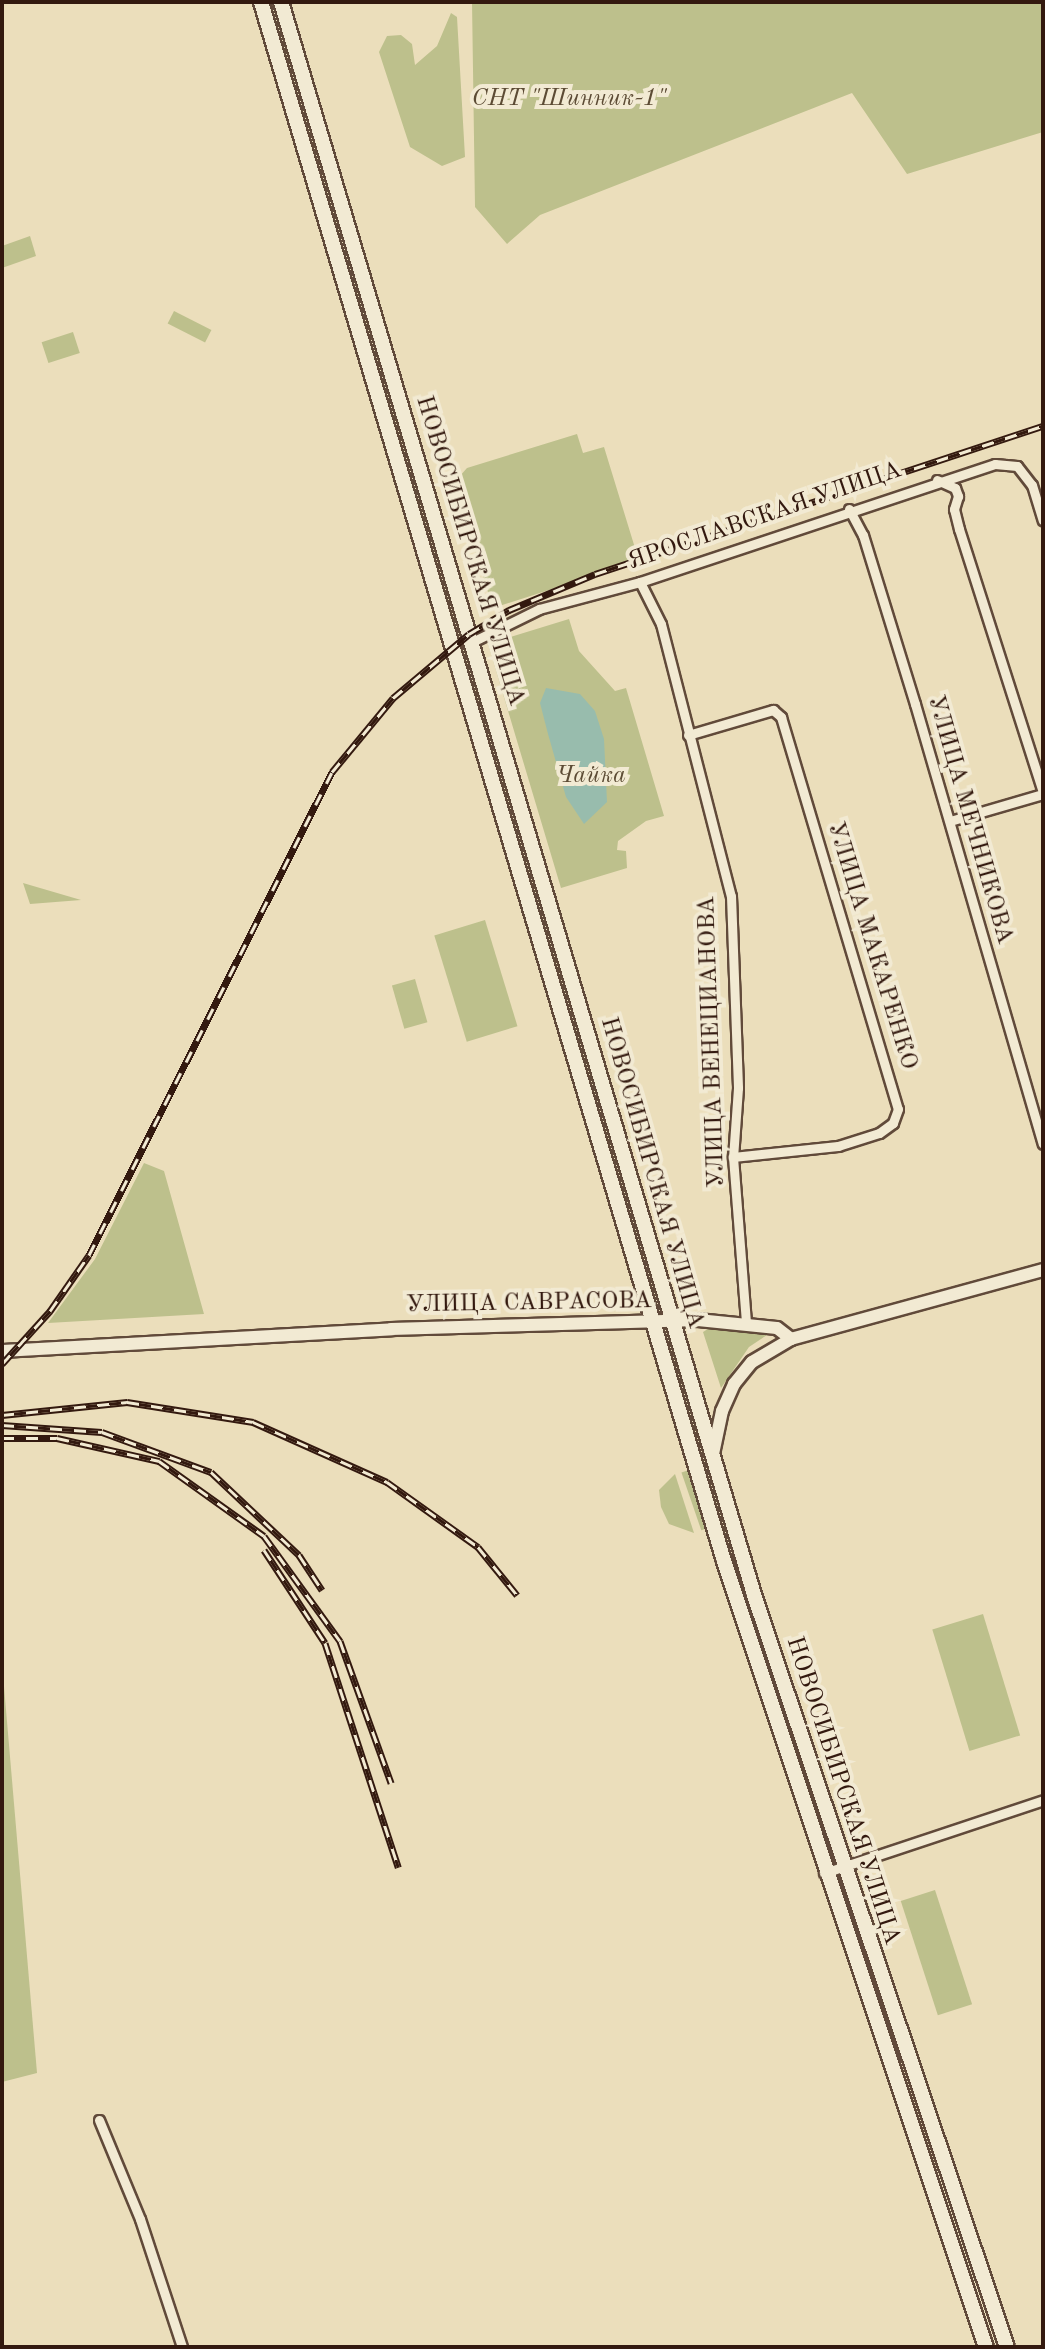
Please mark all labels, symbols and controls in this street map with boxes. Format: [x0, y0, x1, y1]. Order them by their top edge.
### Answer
park label: СНТ "Шинник-1" [472, 86, 666, 114]
street label: НОВОСИБИРСКАЯ УЛИЦА [408, 393, 530, 709]
street label: ЯРОСЛАВСКАЯ УЛИЦА [624, 457, 906, 577]
street label: УЛИЦА МЕЧНИКОВА [920, 692, 1018, 948]
park label: Чайка [556, 763, 626, 791]
street label: УЛИЦА МАКАРЕНКО [820, 819, 922, 1073]
street label: УЛИЦА ВЕНЕЦИАНОВА [694, 896, 732, 1188]
street label: НОВОСИБИРСКАЯ УЛИЦА [593, 1014, 709, 1332]
street label: УЛИЦА САВРАСОВА [406, 1287, 652, 1321]
street label: НОВОСИБИРСКАЯ УЛИЦА [778, 1633, 906, 1949]

